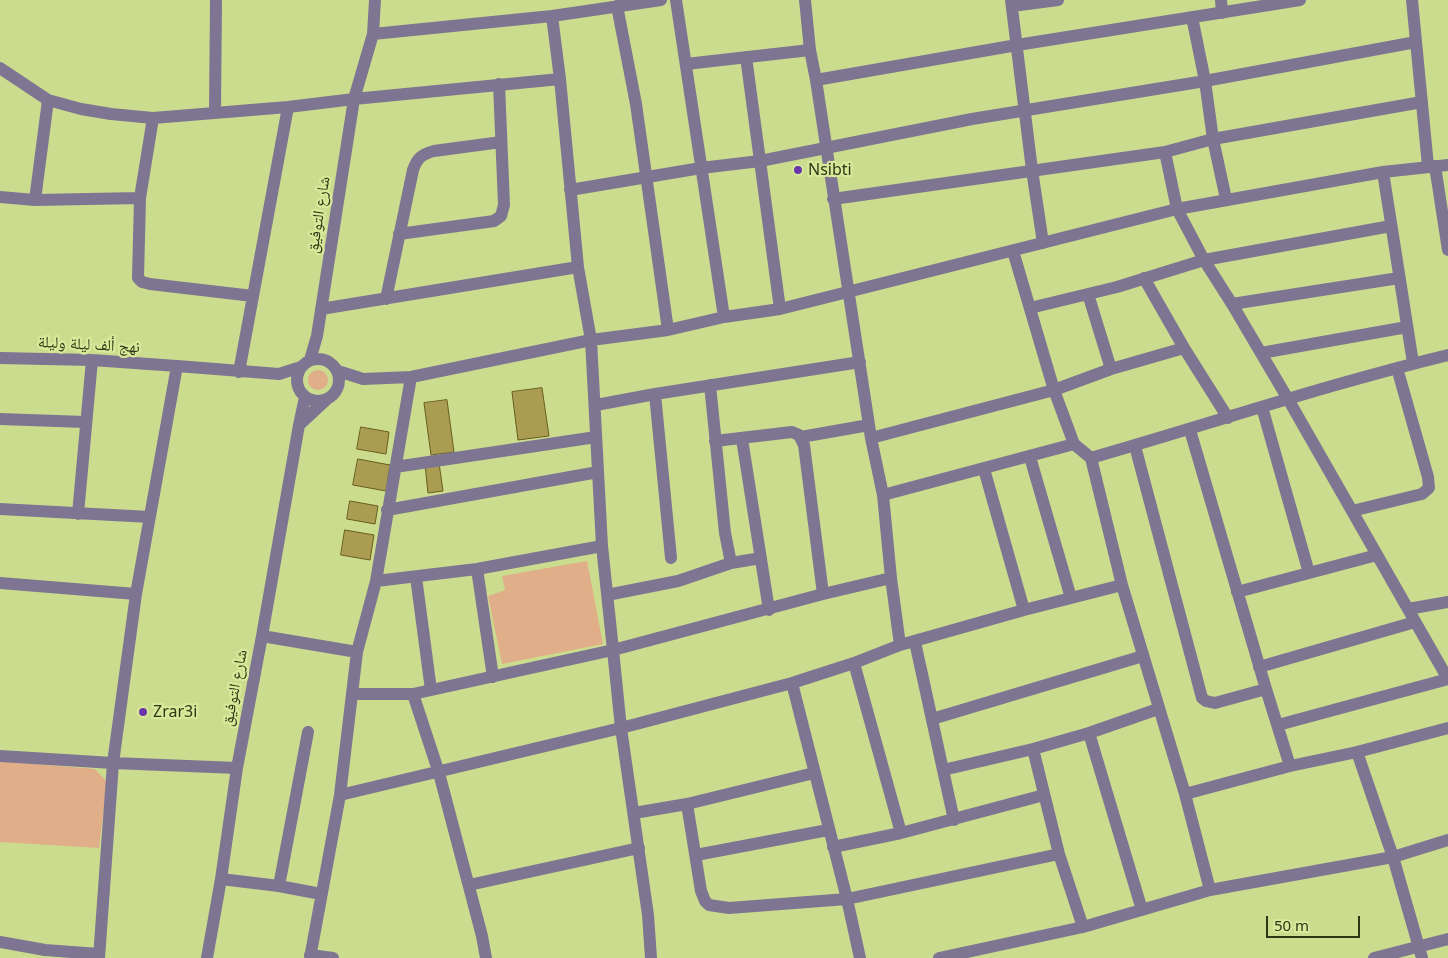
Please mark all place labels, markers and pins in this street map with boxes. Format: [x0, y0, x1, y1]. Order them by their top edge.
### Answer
place label: Nsibti [808, 160, 852, 180]
marker: Nsibti [792, 164, 804, 176]
place label: Zrar3i [153, 702, 197, 722]
marker: Zrar3i [137, 706, 149, 718]

